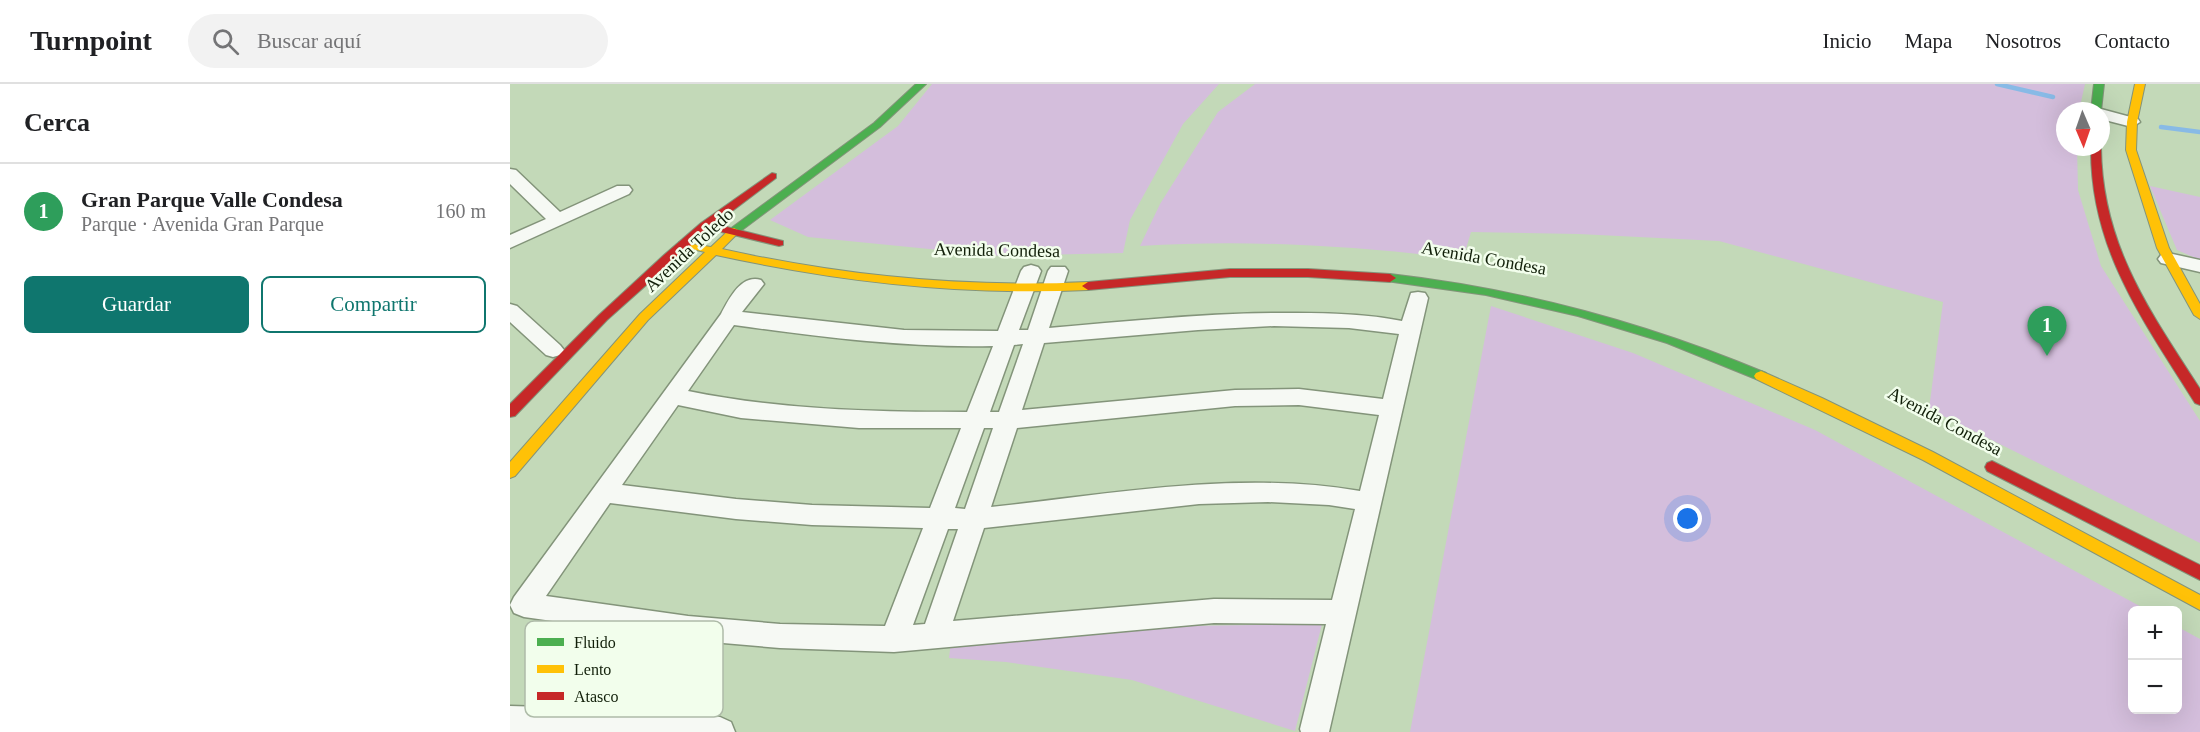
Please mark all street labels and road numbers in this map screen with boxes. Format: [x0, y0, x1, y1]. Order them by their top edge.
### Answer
street label: Avenida Toledo [641, 204, 737, 296]
street label: Avenida Condesa [1420, 237, 1548, 279]
street label: Avenida Condesa [934, 239, 1060, 261]
street label: Avenida Condesa [1885, 383, 2005, 459]

